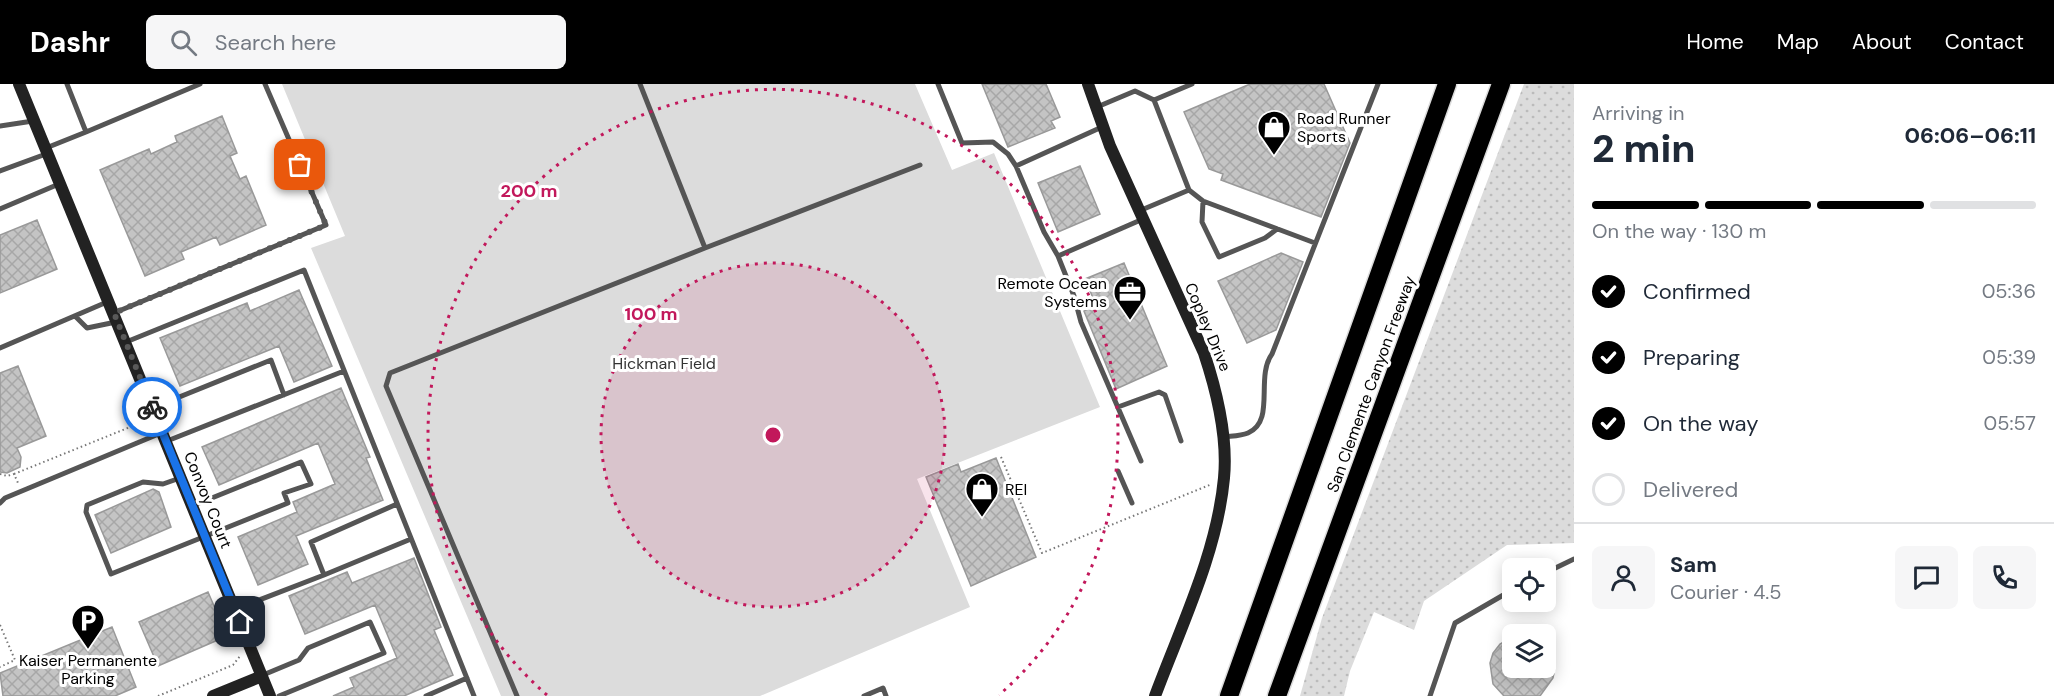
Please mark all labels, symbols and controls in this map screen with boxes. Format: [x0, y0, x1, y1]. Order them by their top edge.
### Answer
search box [146, 15, 566, 69]
text: Dashr [30, 24, 110, 61]
icon: search [167, 26, 200, 59]
text: Search here [215, 28, 336, 57]
text: Home [1686, 28, 1744, 56]
text: Map [1777, 28, 1819, 56]
text: About [1852, 28, 1912, 56]
text: Contact [1945, 28, 2024, 56]
text: Arriving in [1592, 100, 1684, 126]
place label: Road Runner Sports [1297, 108, 1391, 147]
shop icon: Road Runner Sports [1256, 109, 1292, 156]
text: 06:06–06:11 [1904, 121, 2036, 150]
text: 2 min [1592, 123, 1696, 174]
pin [274, 139, 325, 190]
icon: bag [283, 148, 316, 181]
text: 200 m [501, 179, 557, 203]
text: On the way · 130 m [1592, 218, 1766, 244]
place label: Remote Ocean Systems [998, 273, 1107, 312]
street label: San Clemente Canyon Freeway [1322, 273, 1420, 495]
office icon: Remote Ocean Systems [1112, 274, 1148, 321]
icon: check [1592, 275, 1625, 308]
text: Confirmed [1643, 277, 1751, 306]
text: 05:36 [1982, 278, 2036, 304]
street label: Copley Drive [1180, 279, 1236, 375]
text: 100 m [624, 302, 678, 326]
icon: check [1592, 341, 1625, 374]
text: Preparing [1643, 343, 1740, 372]
text: 05:39 [1982, 344, 2036, 370]
park label: Hickman Field [612, 353, 716, 374]
courier [122, 377, 182, 437]
icon: bike [136, 391, 169, 424]
icon: check [1592, 407, 1625, 440]
text: On the way [1643, 409, 1758, 438]
text: 05:57 [1984, 410, 2036, 436]
centre of rings [763, 425, 783, 445]
street label: Convoy Court [179, 449, 237, 551]
shop icon: REI [964, 471, 1000, 518]
text: Delivered [1643, 475, 1738, 504]
place label: REI [1005, 479, 1027, 500]
button: person [1592, 546, 1655, 609]
button: chat [1895, 546, 1958, 609]
button: phone [1973, 546, 2036, 609]
text: Sam [1670, 550, 1717, 579]
map controls [1502, 558, 1556, 678]
button: locate [1502, 558, 1556, 612]
text: Courier · 4.5 [1670, 579, 1782, 605]
pin [214, 596, 265, 647]
parking icon: Kaiser Permanente Parking [70, 603, 106, 650]
icon: home [223, 605, 256, 638]
button: layers [1502, 624, 1556, 678]
place label: Kaiser Permanente Parking [19, 650, 157, 689]

